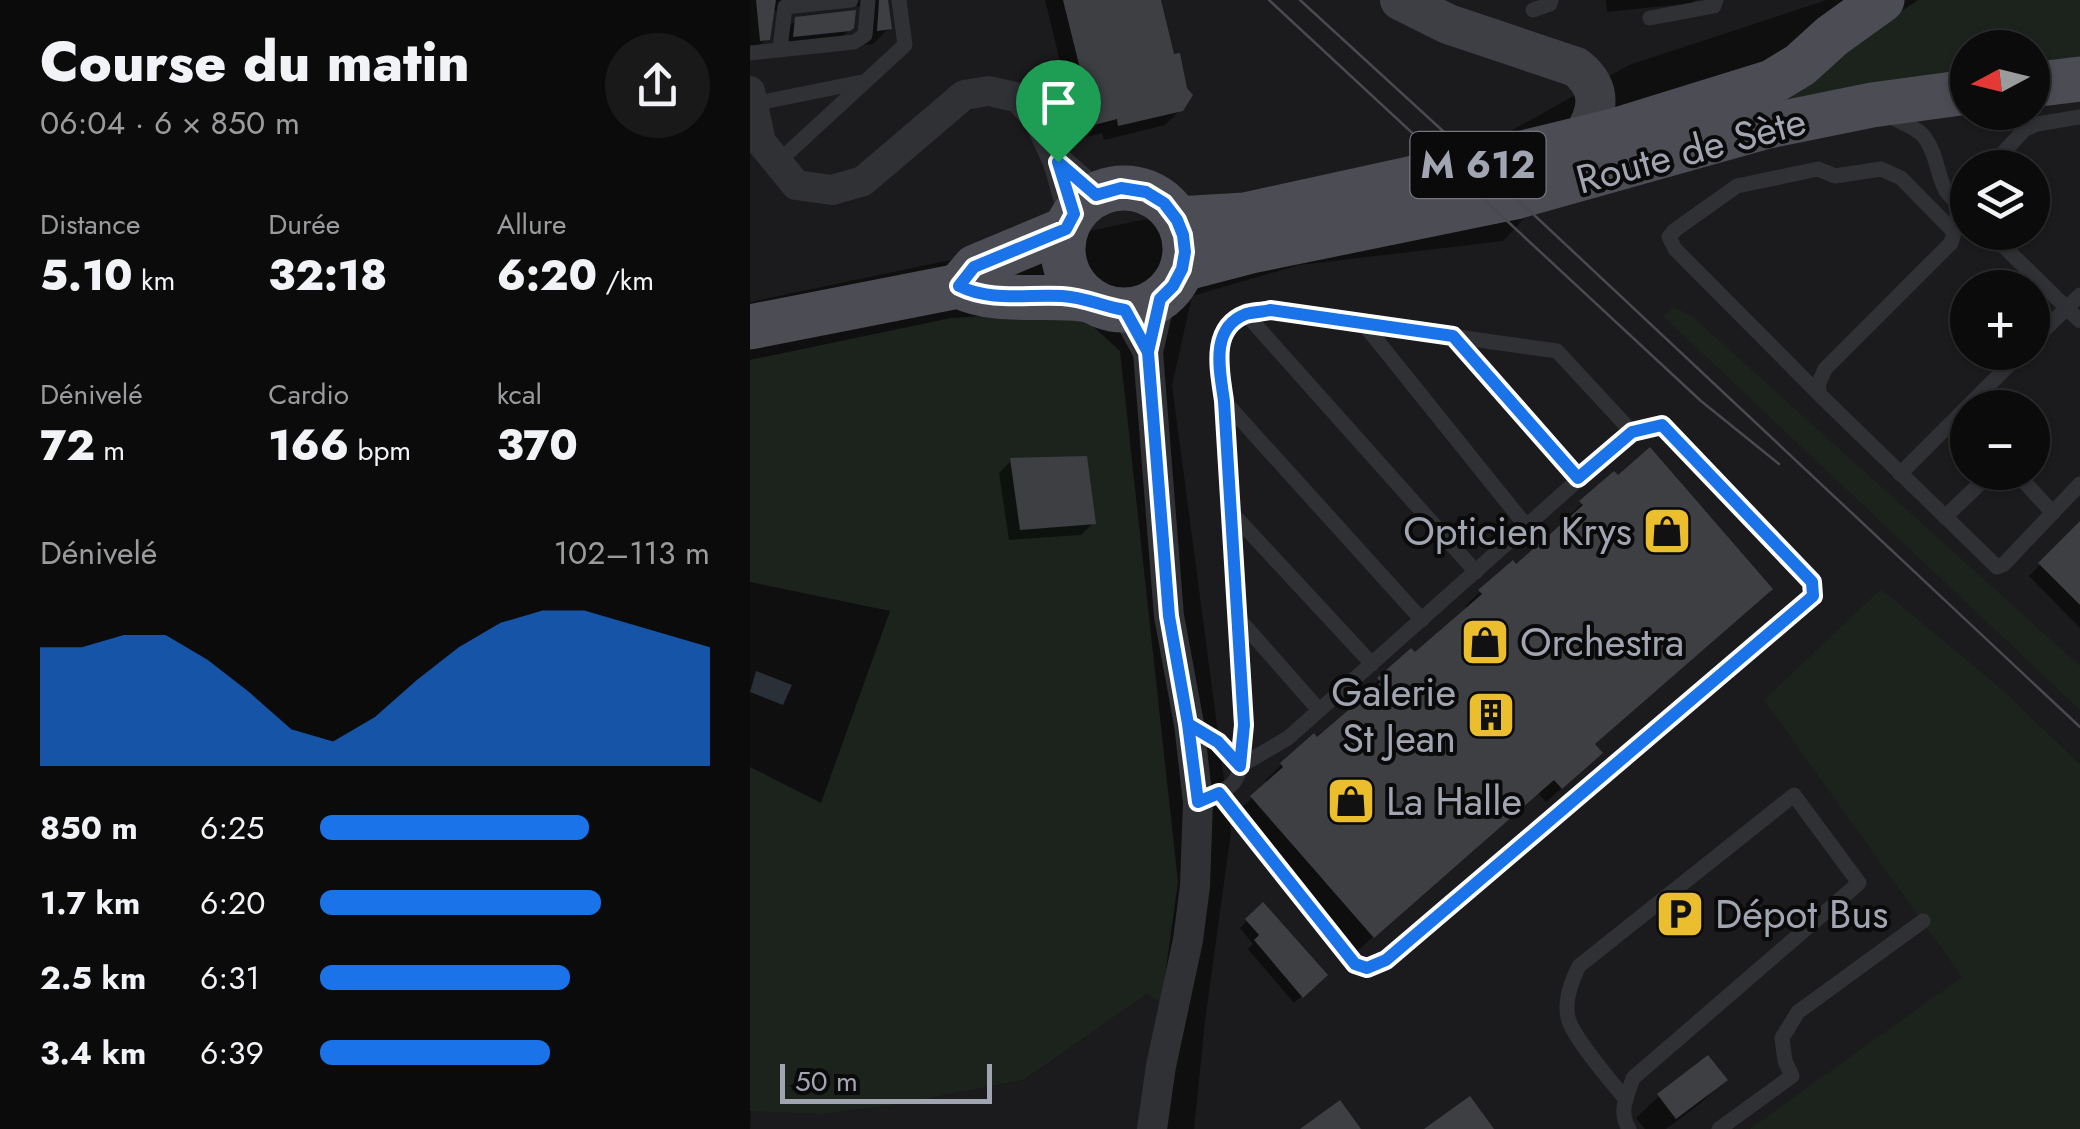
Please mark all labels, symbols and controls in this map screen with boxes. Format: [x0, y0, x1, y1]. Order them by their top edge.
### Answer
text: Course du matin [40, 22, 470, 102]
north arrow [1950, 30, 2050, 130]
map controls [1950, 30, 2050, 490]
button: share [605, 33, 710, 138]
pin [1016, 60, 1101, 163]
icon: arrive [1031, 75, 1086, 130]
street label: Route de Sète [1570, 92, 1812, 208]
text: 06:04 · 6 × 850 m [40, 100, 300, 146]
road number: M 612 [1410, 132, 1546, 198]
button: layers [1950, 150, 2050, 250]
text: Distance [40, 204, 140, 245]
text: Durée [268, 204, 340, 245]
text: Allure [497, 204, 566, 245]
text: 5.10 [40, 245, 133, 306]
text: 32:18 [268, 245, 387, 306]
text: 6:20 [497, 245, 597, 306]
text: km [133, 260, 175, 301]
text: /km [597, 260, 654, 301]
button: + [1950, 270, 2050, 370]
text: Dénivelé [40, 374, 143, 415]
text: Cardio [268, 374, 349, 415]
text: kcal [497, 374, 542, 415]
button: − [1950, 390, 2050, 490]
text: 72 [40, 415, 95, 476]
text: 166 [268, 415, 349, 476]
text: 370 [497, 415, 578, 476]
text: m [95, 430, 125, 471]
text: bpm [349, 430, 411, 471]
place label: Opticien Krys [1403, 502, 1632, 560]
shop icon: Opticien Krys [1641, 505, 1693, 557]
text: Dénivelé [40, 530, 157, 576]
text: 102–113 m [554, 530, 710, 576]
place label: Orchestra [1520, 613, 1684, 671]
shop icon: Orchestra [1459, 616, 1511, 668]
place label: Galerie St Jean [1331, 663, 1456, 767]
building icon: Galerie St Jean [1465, 689, 1517, 741]
place label: La Halle [1386, 772, 1522, 830]
shop icon: La Halle [1325, 775, 1377, 827]
text: 850 m [40, 805, 138, 851]
text: 6:25 [200, 805, 264, 851]
text: 1.7 km [40, 880, 140, 926]
text: 6:20 [200, 880, 265, 926]
place label: Dépot Bus [1715, 885, 1888, 943]
parking icon: Dépot Bus [1654, 888, 1706, 940]
text: 2.5 km [40, 955, 146, 1001]
text: 6:31 [200, 955, 260, 1001]
text: 3.4 km [40, 1030, 146, 1076]
text: 6:39 [200, 1030, 264, 1076]
scale bar [780, 1059, 992, 1104]
text: 50 m [795, 1061, 858, 1102]

